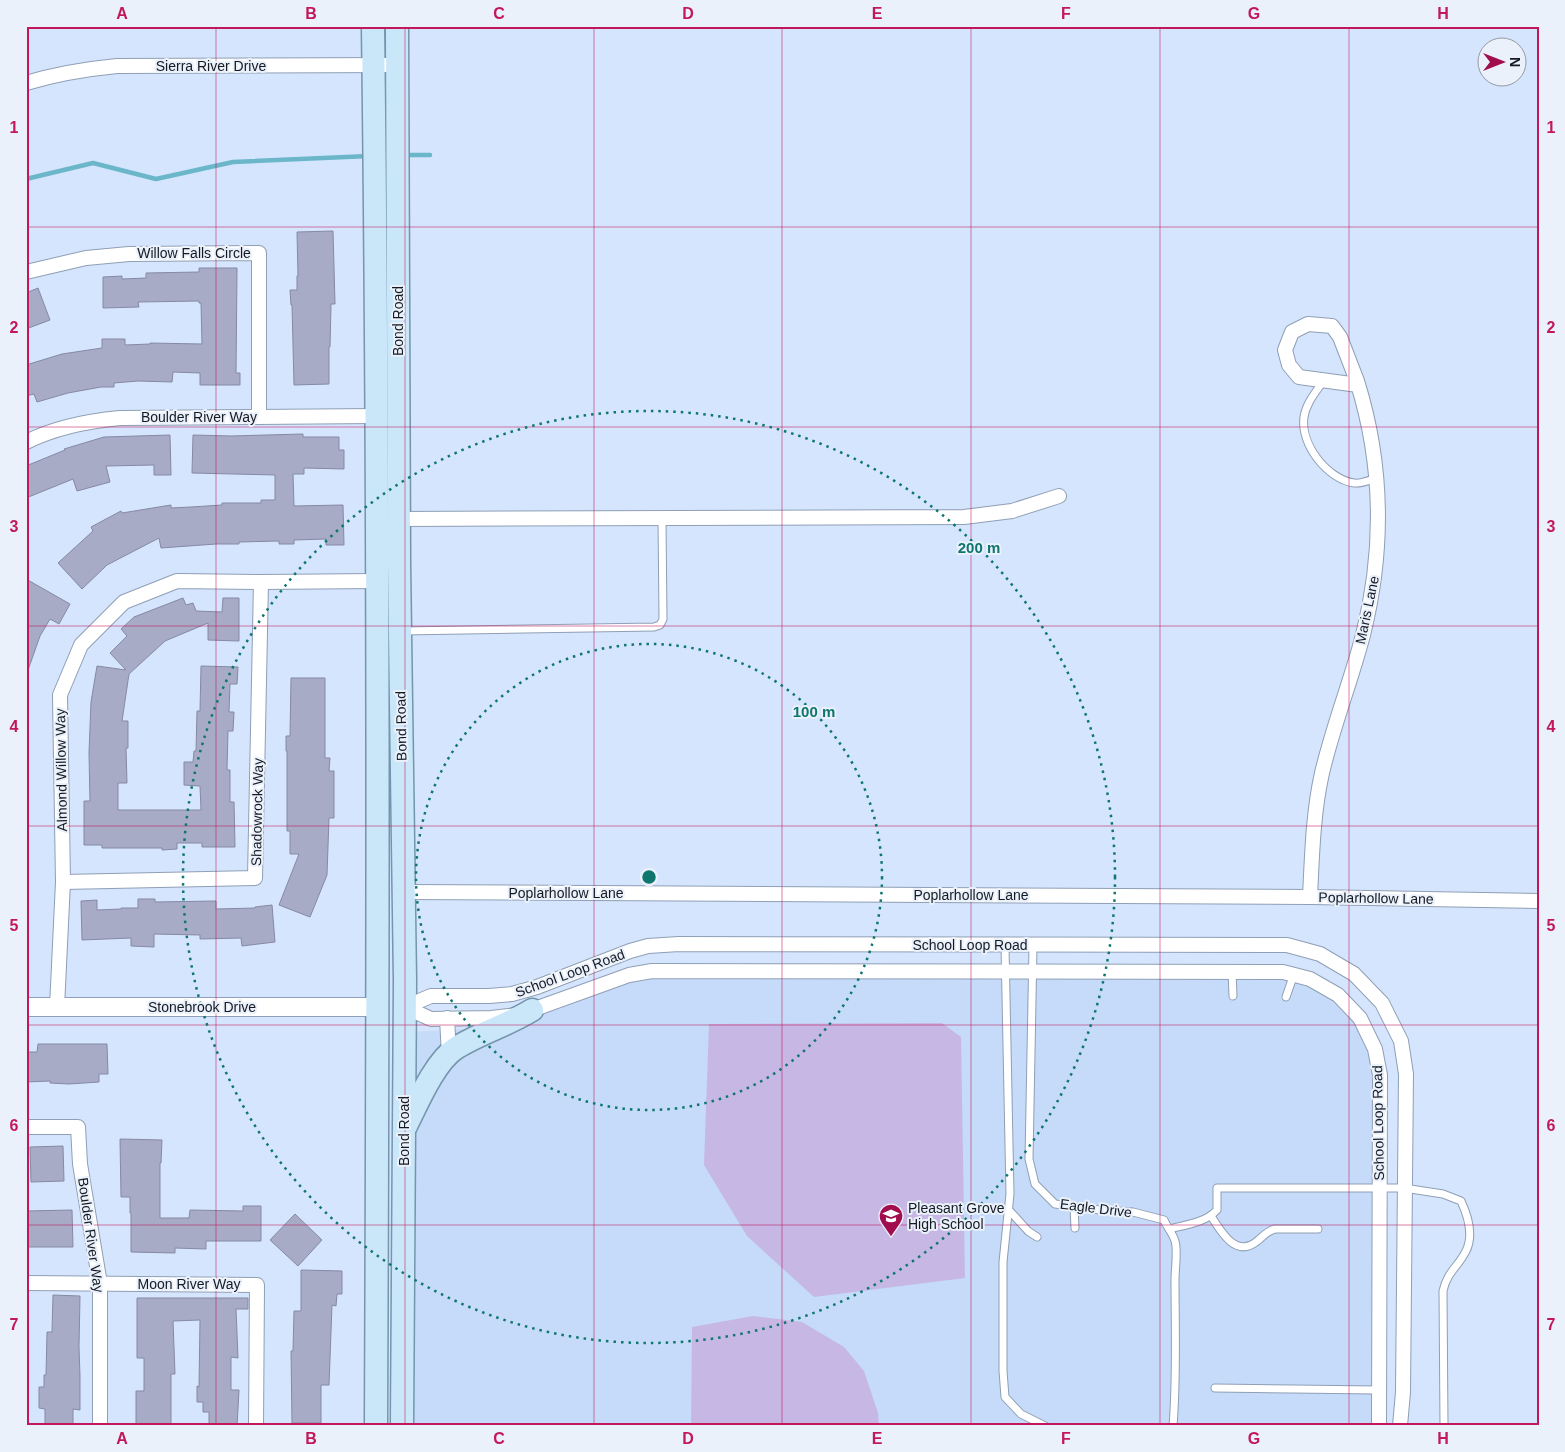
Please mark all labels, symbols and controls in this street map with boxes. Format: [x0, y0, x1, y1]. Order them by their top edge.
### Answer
text: A [116, 5, 128, 22]
text: B [305, 5, 317, 22]
text: C [493, 5, 505, 22]
text: D [682, 5, 694, 22]
text: E [872, 5, 883, 22]
text: F [1061, 5, 1071, 22]
text: G [1248, 5, 1260, 22]
text: H [1437, 5, 1449, 22]
north arrow [1478, 38, 1528, 88]
text: N [1507, 57, 1523, 67]
street label: Sierra River Drive [156, 58, 266, 74]
text: 1 [10, 119, 19, 136]
text: 1 [1547, 119, 1556, 136]
street label: Willow Falls Circle [137, 245, 251, 261]
street label: Bond Road [390, 286, 406, 356]
text: 2 [10, 319, 19, 336]
text: 2 [1547, 319, 1556, 336]
street label: Boulder River Way [141, 409, 257, 425]
text: 3 [10, 518, 19, 535]
text: 3 [1547, 518, 1556, 535]
text: 200 m [958, 539, 1000, 556]
street label: Maris Lane [1352, 574, 1382, 646]
street label: Bond Road [392, 691, 410, 761]
text: 100 m [793, 703, 835, 720]
street label: Almond Willow Way [52, 708, 70, 832]
text: 4 [10, 718, 19, 735]
text: 4 [1547, 718, 1556, 735]
street label: Shadowrock Way [248, 758, 266, 866]
centre of rings [640, 868, 658, 886]
street label: Poplarhollow Lane [508, 885, 624, 901]
street label: Poplarhollow Lane [913, 887, 1029, 903]
street label: Poplarhollow Lane [1318, 889, 1434, 907]
text: 5 [10, 917, 19, 934]
text: 5 [1547, 917, 1556, 934]
street label: School Loop Road [912, 937, 1028, 953]
street label: School Loop Road [513, 946, 627, 1000]
street label: Stonebrook Drive [148, 999, 256, 1015]
street label: School Loop Road [1369, 1065, 1387, 1181]
street label: Bond Road [396, 1096, 412, 1166]
text: 6 [10, 1117, 19, 1134]
text: 6 [1547, 1117, 1556, 1134]
street label: Boulder River Way [75, 1176, 107, 1294]
street label: Eagle Drive [1059, 1196, 1133, 1220]
place label: Pleasant Grove High School [908, 1200, 1005, 1232]
school or university icon: Pleasant Grove High School [878, 1203, 904, 1237]
street label: Moon River Way [138, 1276, 240, 1292]
text: 7 [10, 1316, 19, 1333]
text: 7 [1547, 1316, 1556, 1333]
text: A [116, 1430, 128, 1447]
text: B [305, 1430, 317, 1447]
text: C [493, 1430, 505, 1447]
text: D [682, 1430, 694, 1447]
text: E [872, 1430, 883, 1447]
text: F [1061, 1430, 1071, 1447]
text: G [1248, 1430, 1260, 1447]
text: H [1437, 1430, 1449, 1447]

